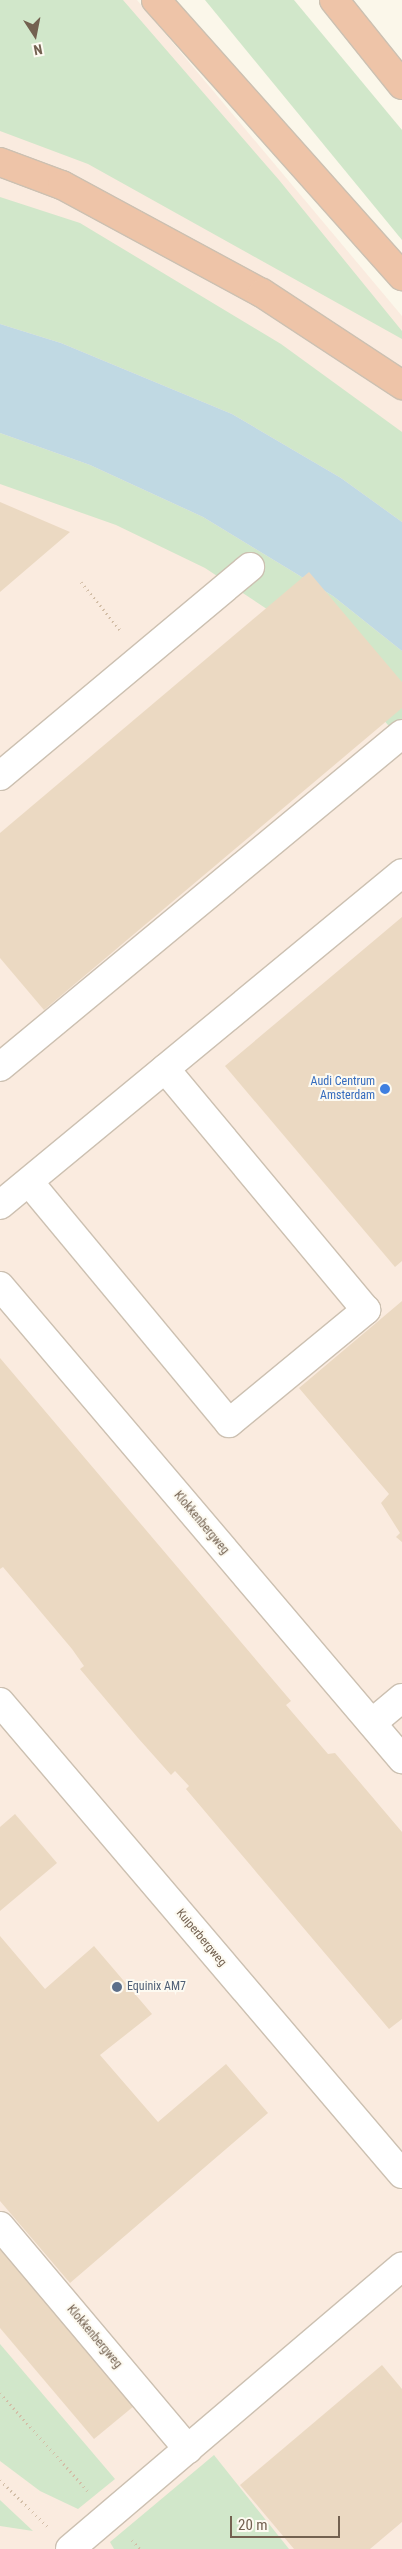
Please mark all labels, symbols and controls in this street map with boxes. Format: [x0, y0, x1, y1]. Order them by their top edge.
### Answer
north arrow [10, 10, 60, 60]
text: N [32, 41, 44, 58]
place label: Audi Centrum Amsterdam [311, 1075, 375, 1103]
marker: Audi Centrum Amsterdam [379, 1083, 391, 1095]
street label: Klokkenbergweg [170, 1489, 232, 1557]
street label: Kuiperbergweg [173, 1906, 229, 1970]
place label: Equinix AM7 [127, 1980, 186, 1994]
marker: Equinix AM7 [111, 1981, 123, 1993]
street label: Klokkenbergweg [63, 2303, 125, 2371]
scale bar [232, 2506, 342, 2538]
text: 20 m [238, 2516, 268, 2534]

